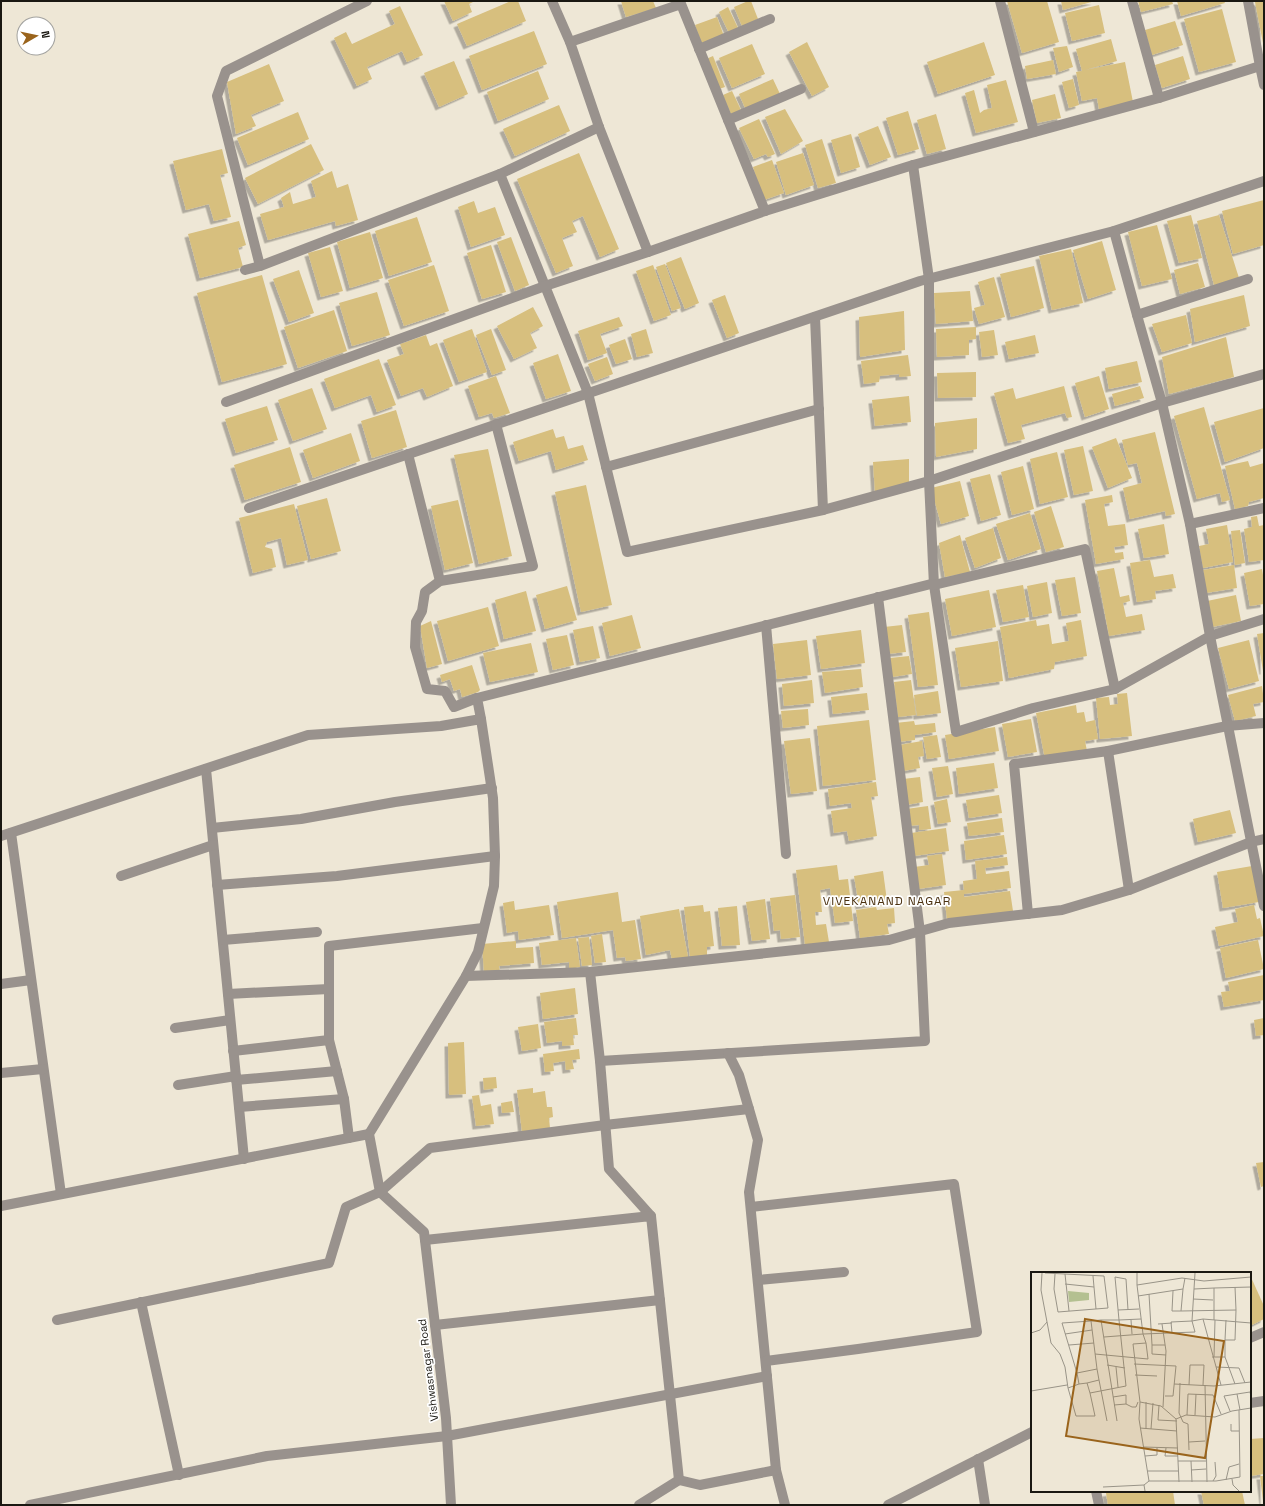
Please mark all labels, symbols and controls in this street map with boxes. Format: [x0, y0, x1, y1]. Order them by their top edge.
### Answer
north arrow [16, 16, 56, 56]
text: N [38, 30, 53, 39]
district label: VIVEKANAND NAGAR [823, 893, 951, 909]
inset map [1031, 1272, 1251, 1492]
street label: Vishwasnagar Road [415, 1318, 441, 1422]

